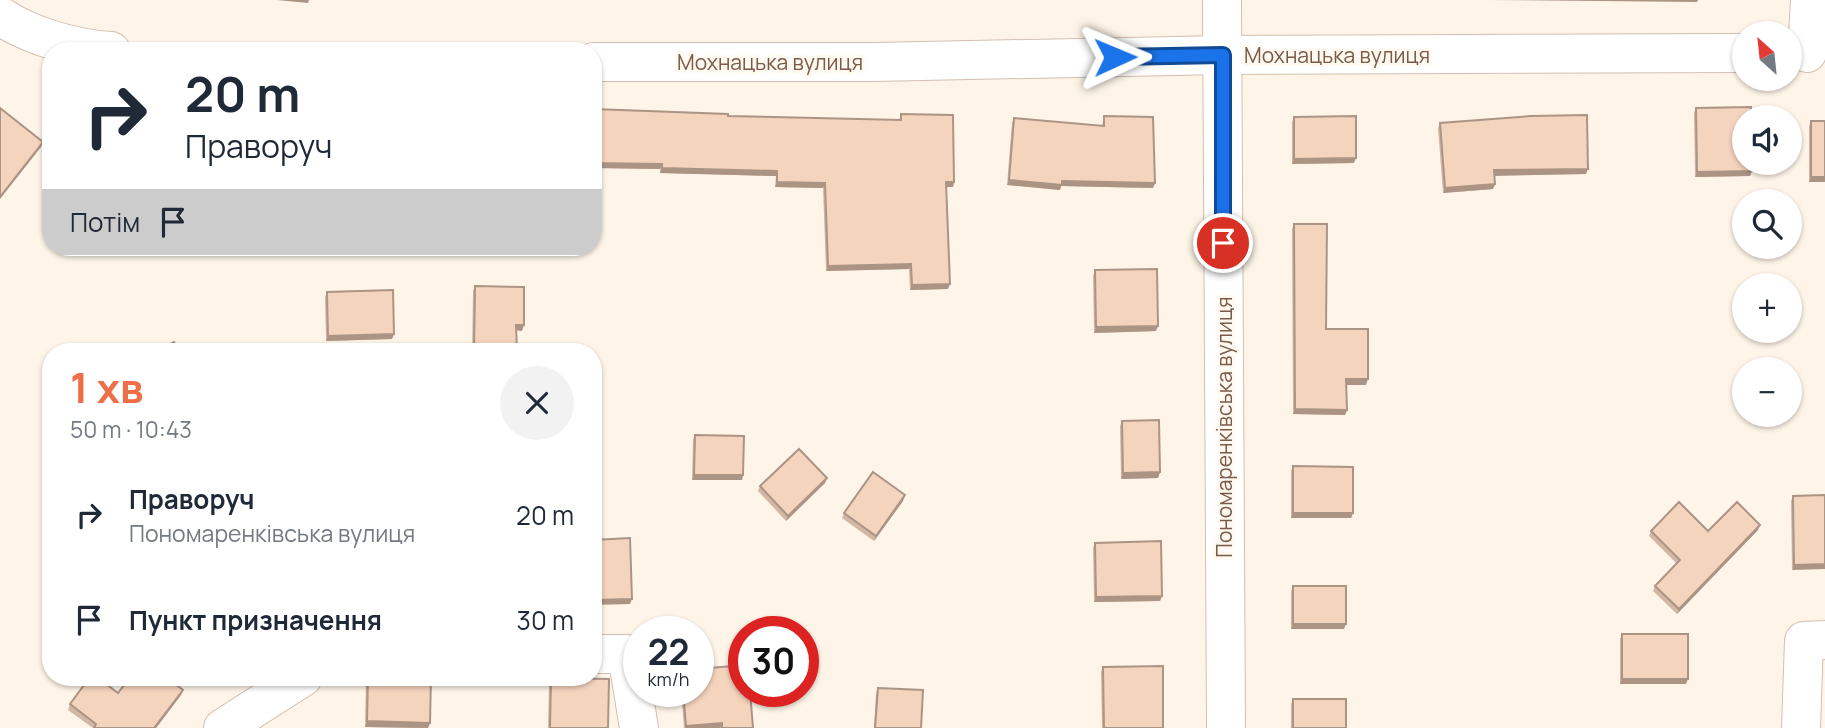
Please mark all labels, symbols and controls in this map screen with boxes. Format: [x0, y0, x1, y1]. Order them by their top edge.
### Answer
position arrow [1078, 20, 1152, 94]
north arrow [1732, 21, 1802, 91]
map controls [1732, 21, 1802, 427]
street label: Мохнацька вулиця [1244, 41, 1430, 69]
street label: Мохнацька вулиця [677, 48, 863, 76]
text: 20 m [185, 60, 300, 127]
icon: right [70, 70, 161, 161]
button: sound [1732, 105, 1802, 175]
text: Праворуч [185, 124, 333, 168]
button: search [1732, 189, 1802, 259]
icon: arrive [154, 203, 192, 241]
text: Потім [70, 204, 140, 240]
pin [1193, 213, 1253, 273]
icon: arrive [1204, 224, 1242, 262]
button: + [1732, 273, 1802, 343]
street label: Пономаренківська вулиця [1210, 296, 1238, 558]
button: − [1732, 357, 1802, 427]
text: 1 хв [70, 358, 144, 416]
button: close [500, 366, 574, 440]
text: 50 m · 10:43 [70, 413, 192, 445]
text: Праворуч [129, 481, 254, 517]
icon: right [70, 496, 108, 534]
text: 20 m [516, 497, 574, 533]
text: Пономаренківська вулиця [129, 517, 415, 549]
icon: arrive [70, 601, 108, 639]
text: Пункт призначення [129, 602, 382, 638]
text: 30 m [517, 602, 574, 638]
speed limit sign: 30 [728, 616, 819, 707]
text: 22 [648, 628, 689, 676]
text: km/h [648, 667, 689, 691]

